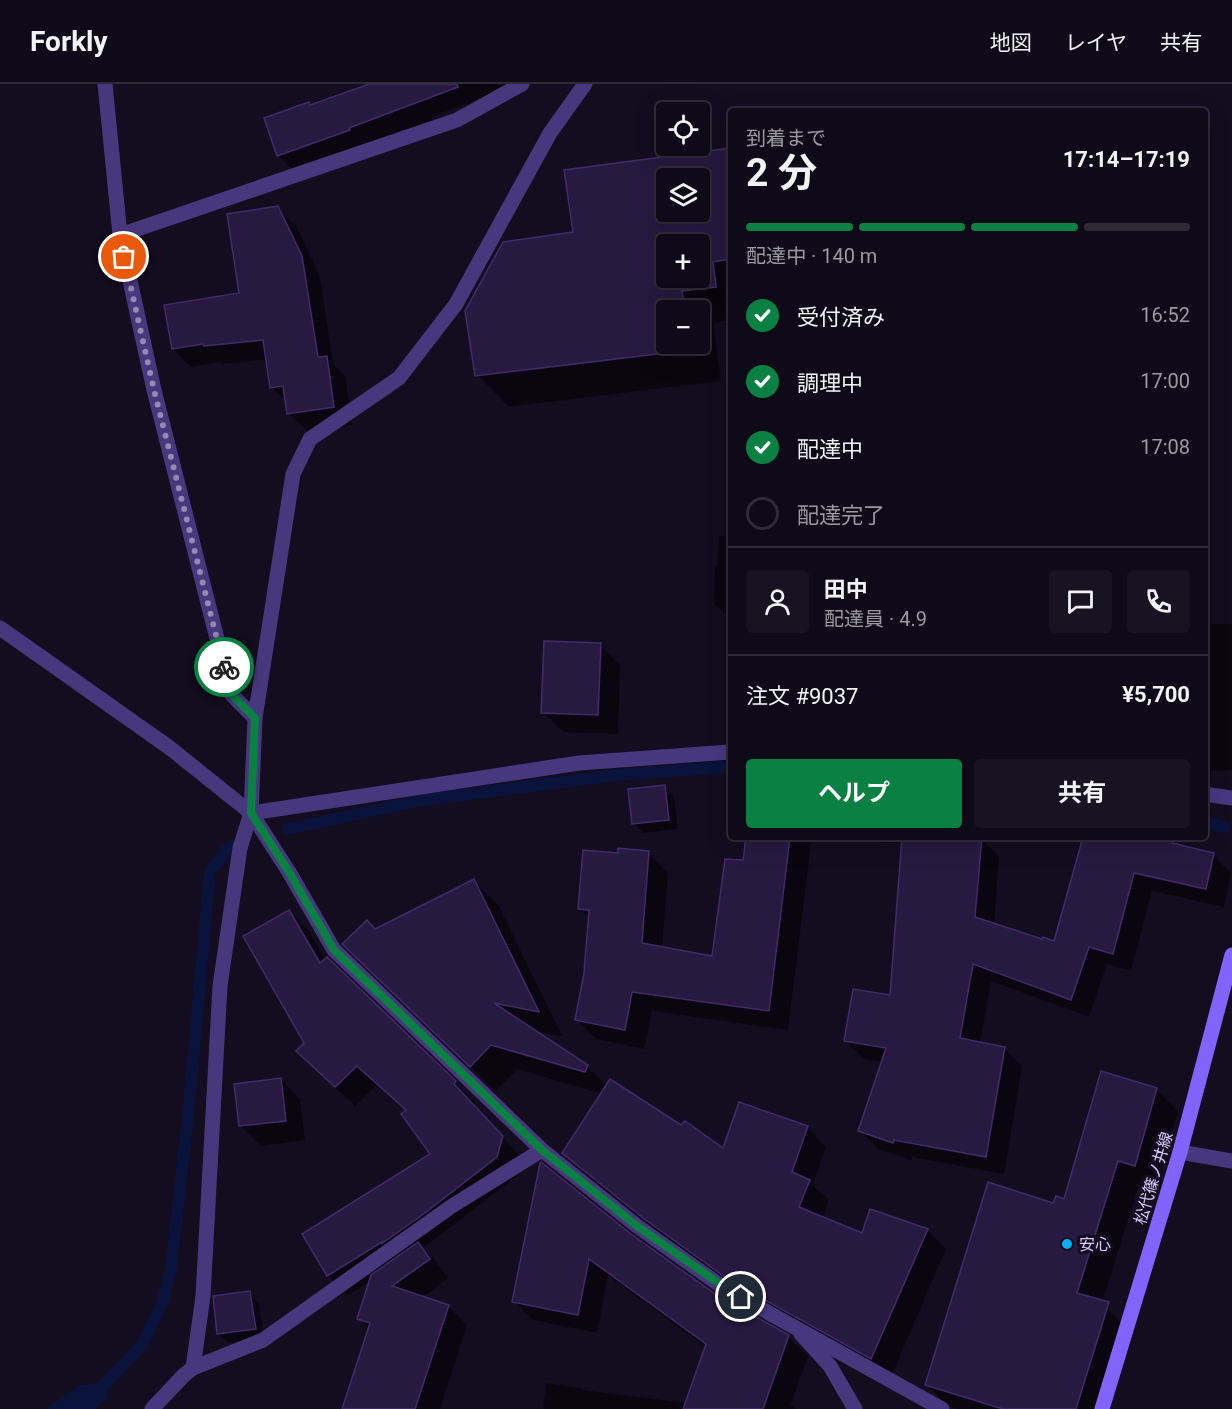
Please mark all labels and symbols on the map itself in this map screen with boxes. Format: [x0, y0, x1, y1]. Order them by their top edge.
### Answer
pin [98, 231, 149, 282]
courier [194, 637, 254, 697]
street label: 松代篠ノ井線 [1130, 1129, 1177, 1227]
place label: 安心 [1079, 1235, 1111, 1254]
marker: 安心 [1060, 1237, 1074, 1251]
pin [715, 1271, 766, 1322]

